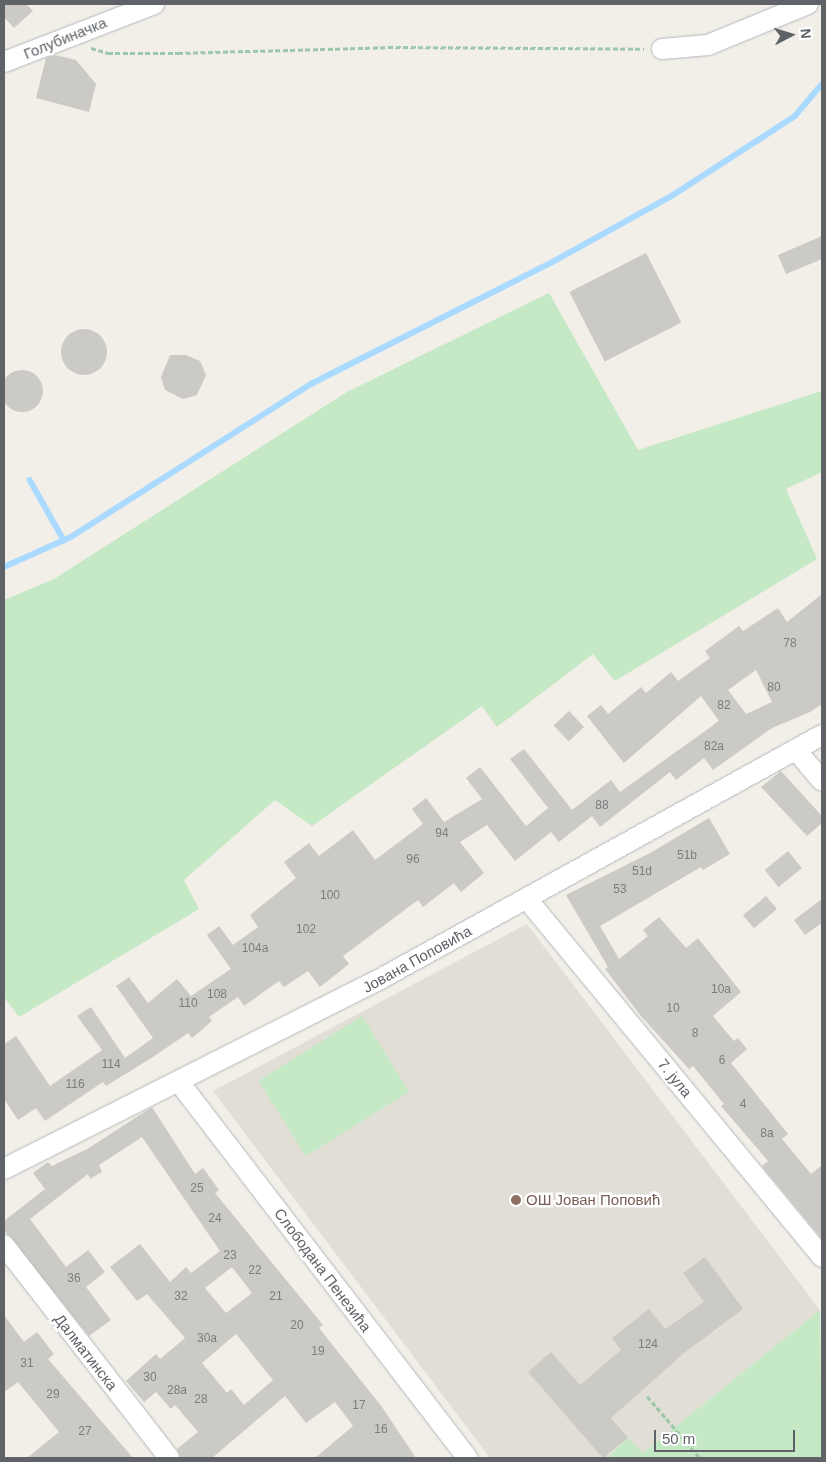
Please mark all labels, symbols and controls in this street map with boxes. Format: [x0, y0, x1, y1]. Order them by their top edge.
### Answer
north arrow [766, 10, 816, 60]
street label: Голубиначка [21, 13, 109, 63]
text: N [798, 28, 814, 39]
house number: 78 [783, 637, 797, 651]
house number: 80 [767, 681, 781, 695]
house number: 82 [717, 699, 731, 713]
house number: 82a [704, 740, 724, 754]
house number: 88 [595, 799, 609, 813]
house number: 94 [435, 827, 449, 841]
house number: 51b [677, 849, 697, 863]
house number: 96 [406, 853, 420, 867]
house number: 51d [632, 865, 652, 879]
house number: 53 [613, 883, 627, 897]
house number: 100 [320, 889, 340, 903]
street label: Јована Поповића [360, 922, 474, 996]
house number: 102 [296, 923, 316, 937]
house number: 104a [242, 942, 268, 956]
house number: 10a [711, 983, 731, 997]
house number: 108 [207, 988, 227, 1002]
house number: 110 [178, 997, 198, 1011]
house number: 10 [666, 1002, 680, 1016]
house number: 8 [692, 1027, 698, 1041]
house number: 6 [719, 1054, 725, 1068]
street label: 7. јула [654, 1055, 696, 1101]
house number: 114 [101, 1058, 121, 1072]
house number: 116 [65, 1078, 85, 1092]
house number: 4 [740, 1098, 746, 1112]
house number: 8a [760, 1127, 774, 1141]
house number: 25 [190, 1182, 204, 1196]
place label: ОШ Јован Поповић [526, 1191, 660, 1209]
marker: ОШ Јован Поповић [510, 1194, 522, 1206]
street label: Слободана Пенезића [271, 1205, 375, 1335]
house number: 24 [208, 1212, 222, 1226]
house number: 23 [223, 1249, 237, 1263]
house number: 22 [248, 1264, 262, 1278]
house number: 36 [67, 1272, 81, 1286]
house number: 32 [174, 1290, 188, 1304]
house number: 21 [269, 1290, 283, 1304]
street label: Далматинска [51, 1310, 121, 1394]
house number: 20 [290, 1319, 304, 1333]
house number: 30a [197, 1332, 217, 1346]
house number: 124 [638, 1338, 658, 1352]
house number: 19 [311, 1345, 325, 1359]
house number: 31 [20, 1357, 34, 1371]
house number: 30 [143, 1371, 157, 1385]
house number: 28a [167, 1384, 187, 1398]
house number: 29 [46, 1388, 60, 1402]
house number: 28 [194, 1393, 208, 1407]
house number: 17 [352, 1399, 366, 1413]
scale bar [656, 1420, 797, 1452]
house number: 16 [374, 1423, 388, 1437]
house number: 27 [78, 1425, 92, 1439]
text: 50 m [662, 1430, 695, 1447]

